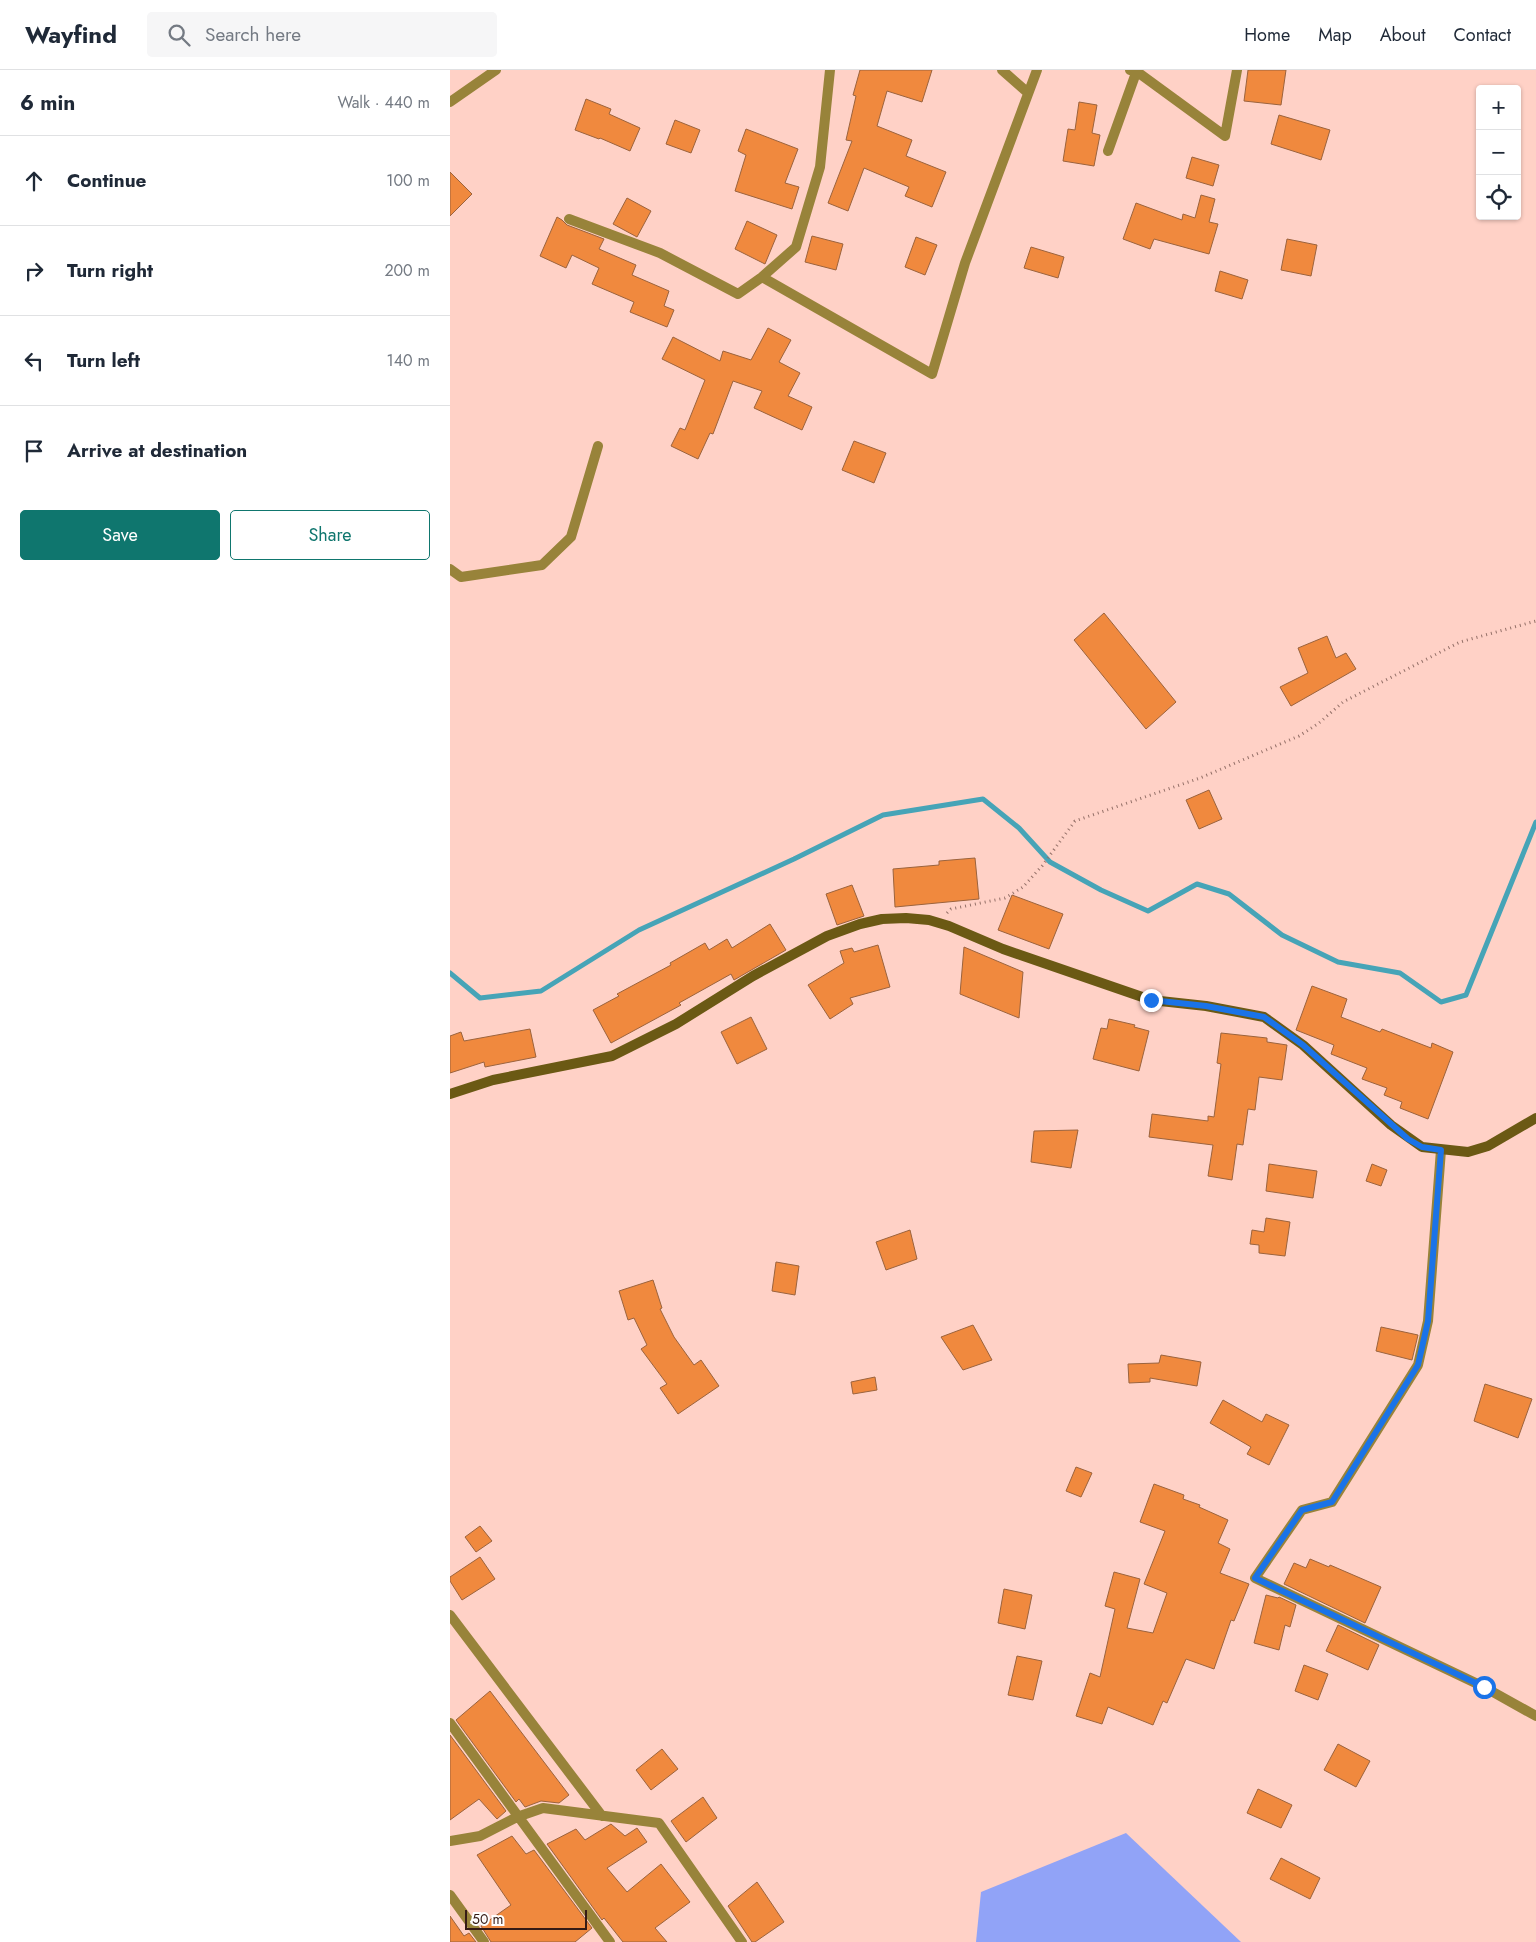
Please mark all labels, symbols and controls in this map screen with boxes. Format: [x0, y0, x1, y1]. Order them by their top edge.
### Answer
search box [147, 12, 497, 57]
text: Wayfind [25, 17, 117, 52]
icon: search [165, 21, 193, 49]
text: Search here [205, 21, 301, 48]
text: Home [1244, 22, 1290, 48]
text: Map [1318, 22, 1352, 48]
text: About [1380, 22, 1425, 48]
text: Contact [1453, 22, 1511, 48]
map controls [1476, 85, 1521, 220]
button: + [1476, 85, 1521, 130]
text: 6 min [20, 88, 75, 118]
text: Walk · 440 m [337, 91, 430, 114]
button: − [1476, 130, 1521, 175]
icon: ahead [20, 167, 48, 195]
text: Continue [67, 167, 146, 194]
text: 100 m [386, 169, 430, 192]
button: locate [1476, 175, 1521, 220]
icon: right [20, 257, 48, 285]
text: Turn right [67, 257, 153, 284]
text: 200 m [384, 259, 430, 282]
icon: left [20, 347, 48, 375]
text: Turn left [67, 347, 140, 374]
text: 140 m [387, 349, 430, 372]
icon: arrive [20, 437, 48, 465]
text: Arrive at destination [67, 437, 247, 464]
button: Save [20, 510, 220, 560]
button: Share [230, 510, 430, 560]
route end [1140, 989, 1163, 1012]
route start [1473, 1676, 1496, 1699]
scale bar [465, 1907, 588, 1930]
text: 50 m [472, 1909, 503, 1929]

